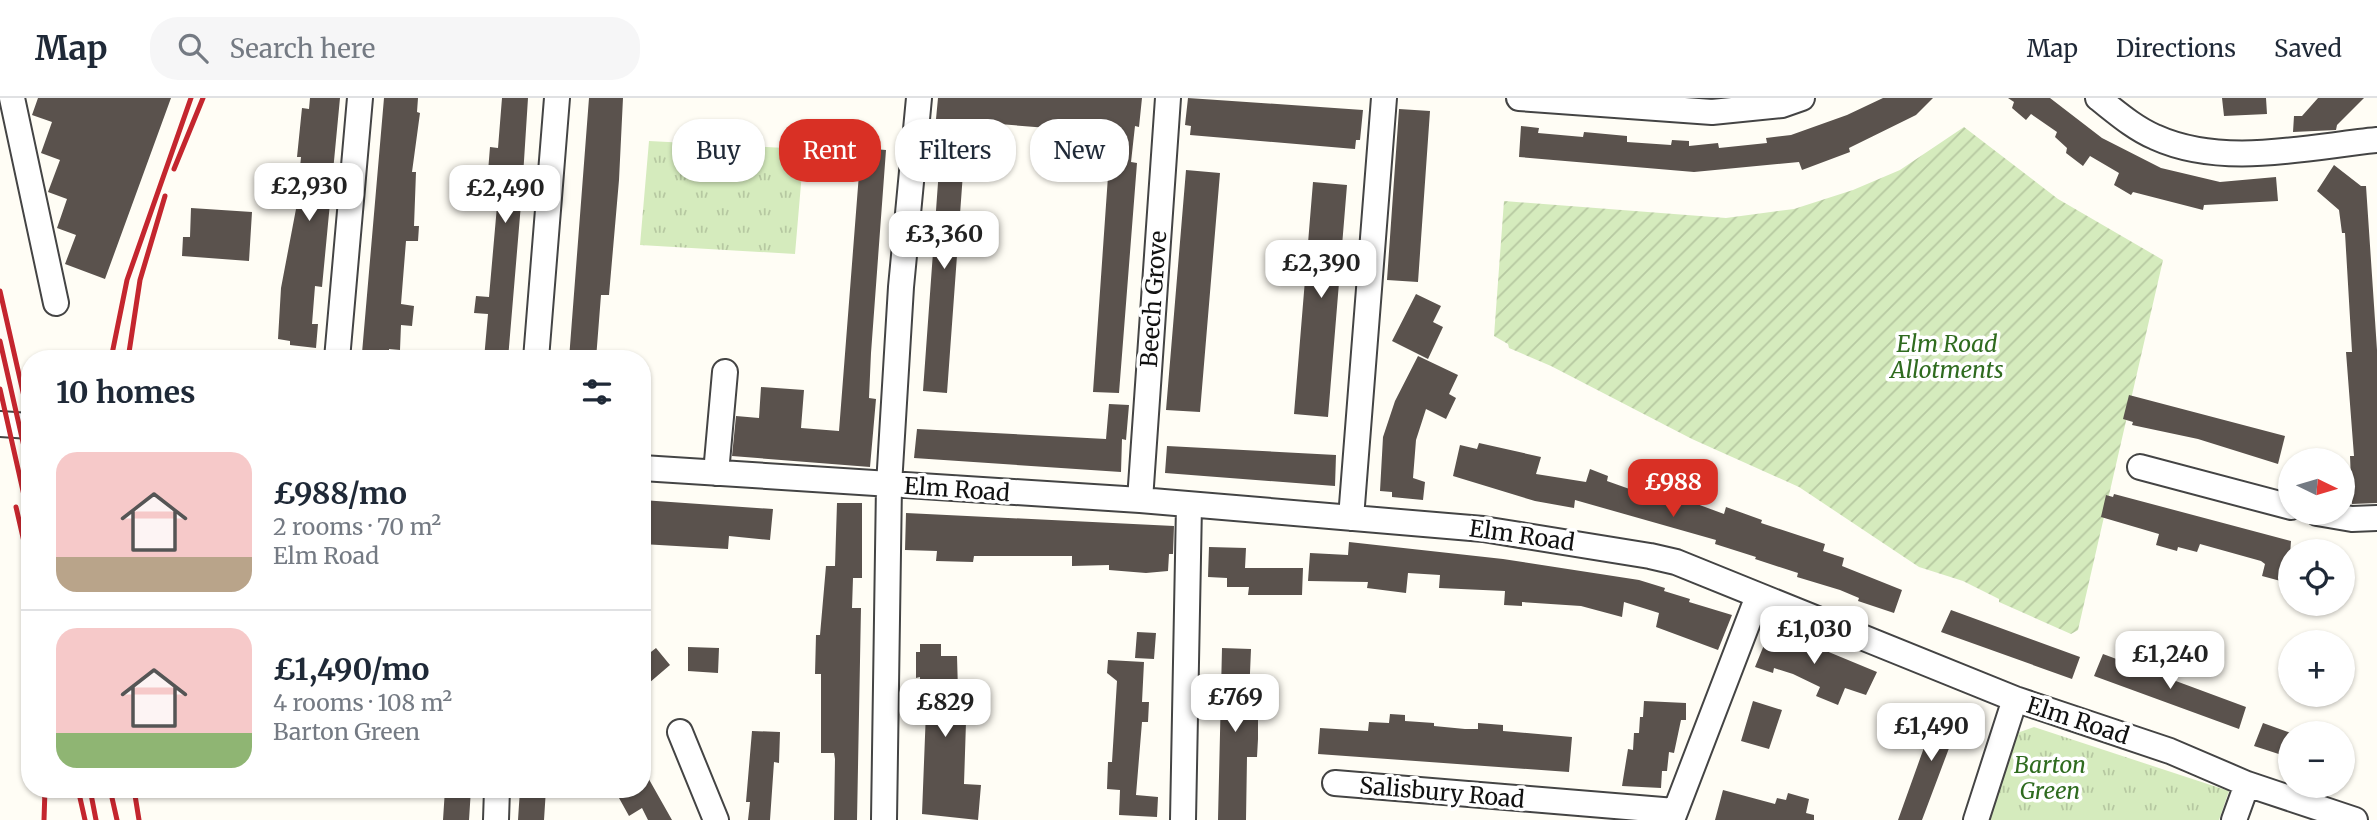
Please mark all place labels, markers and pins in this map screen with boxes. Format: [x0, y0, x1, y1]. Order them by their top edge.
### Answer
pin: £2,930 [252, 164, 366, 223]
pin: £2,490 [448, 166, 562, 225]
pin: £3,360 [887, 212, 1001, 271]
pin: £2,390 [1264, 240, 1378, 300]
pin: £988 [1632, 460, 1714, 519]
pin: £1,030 [1757, 606, 1871, 666]
pin: £1,240 [2113, 632, 2227, 691]
pin: £769 [1194, 674, 1276, 734]
pin: £829 [904, 680, 986, 739]
pin: £1,490 [1874, 704, 1988, 763]

